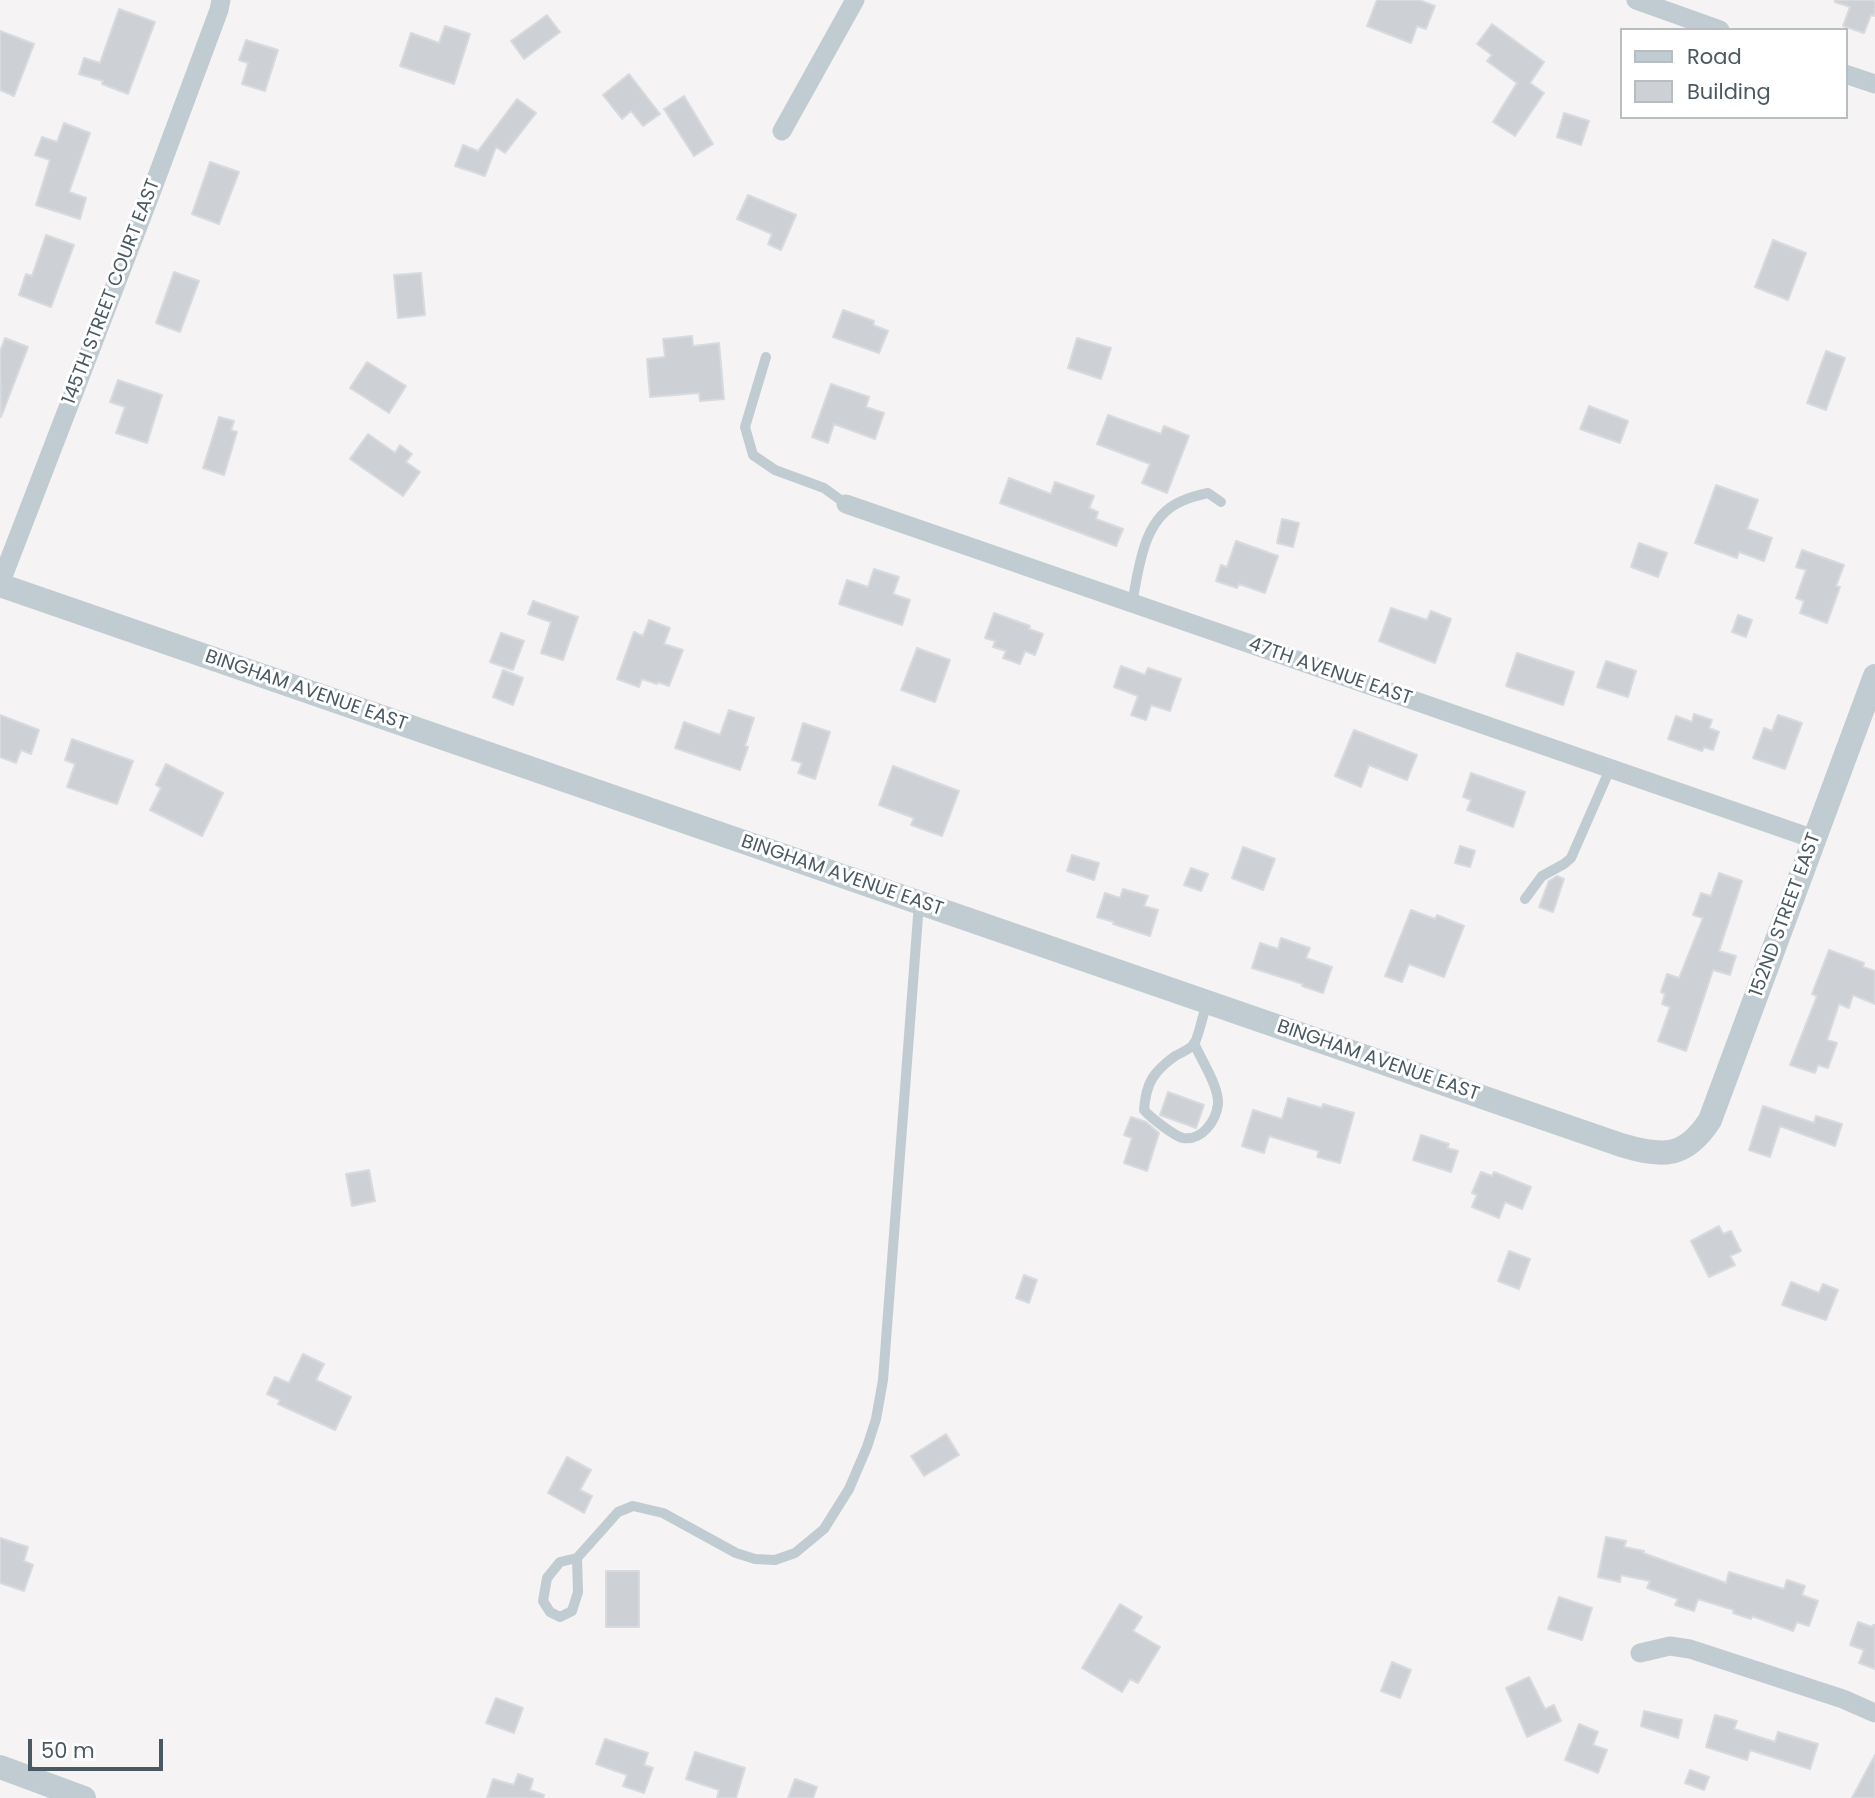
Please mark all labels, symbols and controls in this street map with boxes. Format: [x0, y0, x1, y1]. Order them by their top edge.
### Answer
legend [1619, 28, 1847, 119]
text: Road [1687, 42, 1742, 71]
text: Building [1687, 77, 1771, 106]
street label: 145TH STREET COURT EAST [58, 176, 166, 408]
street label: 47TH AVENUE EAST [1245, 633, 1415, 711]
street label: BINGHAM AVENUE EAST [202, 646, 410, 736]
street label: 152ND STREET EAST [1746, 830, 1826, 1000]
street label: BINGHAM AVENUE EAST [738, 831, 946, 921]
street label: BINGHAM AVENUE EAST [1274, 1016, 1482, 1106]
scale bar [32, 1724, 166, 1768]
text: 50 m [41, 1736, 95, 1765]

